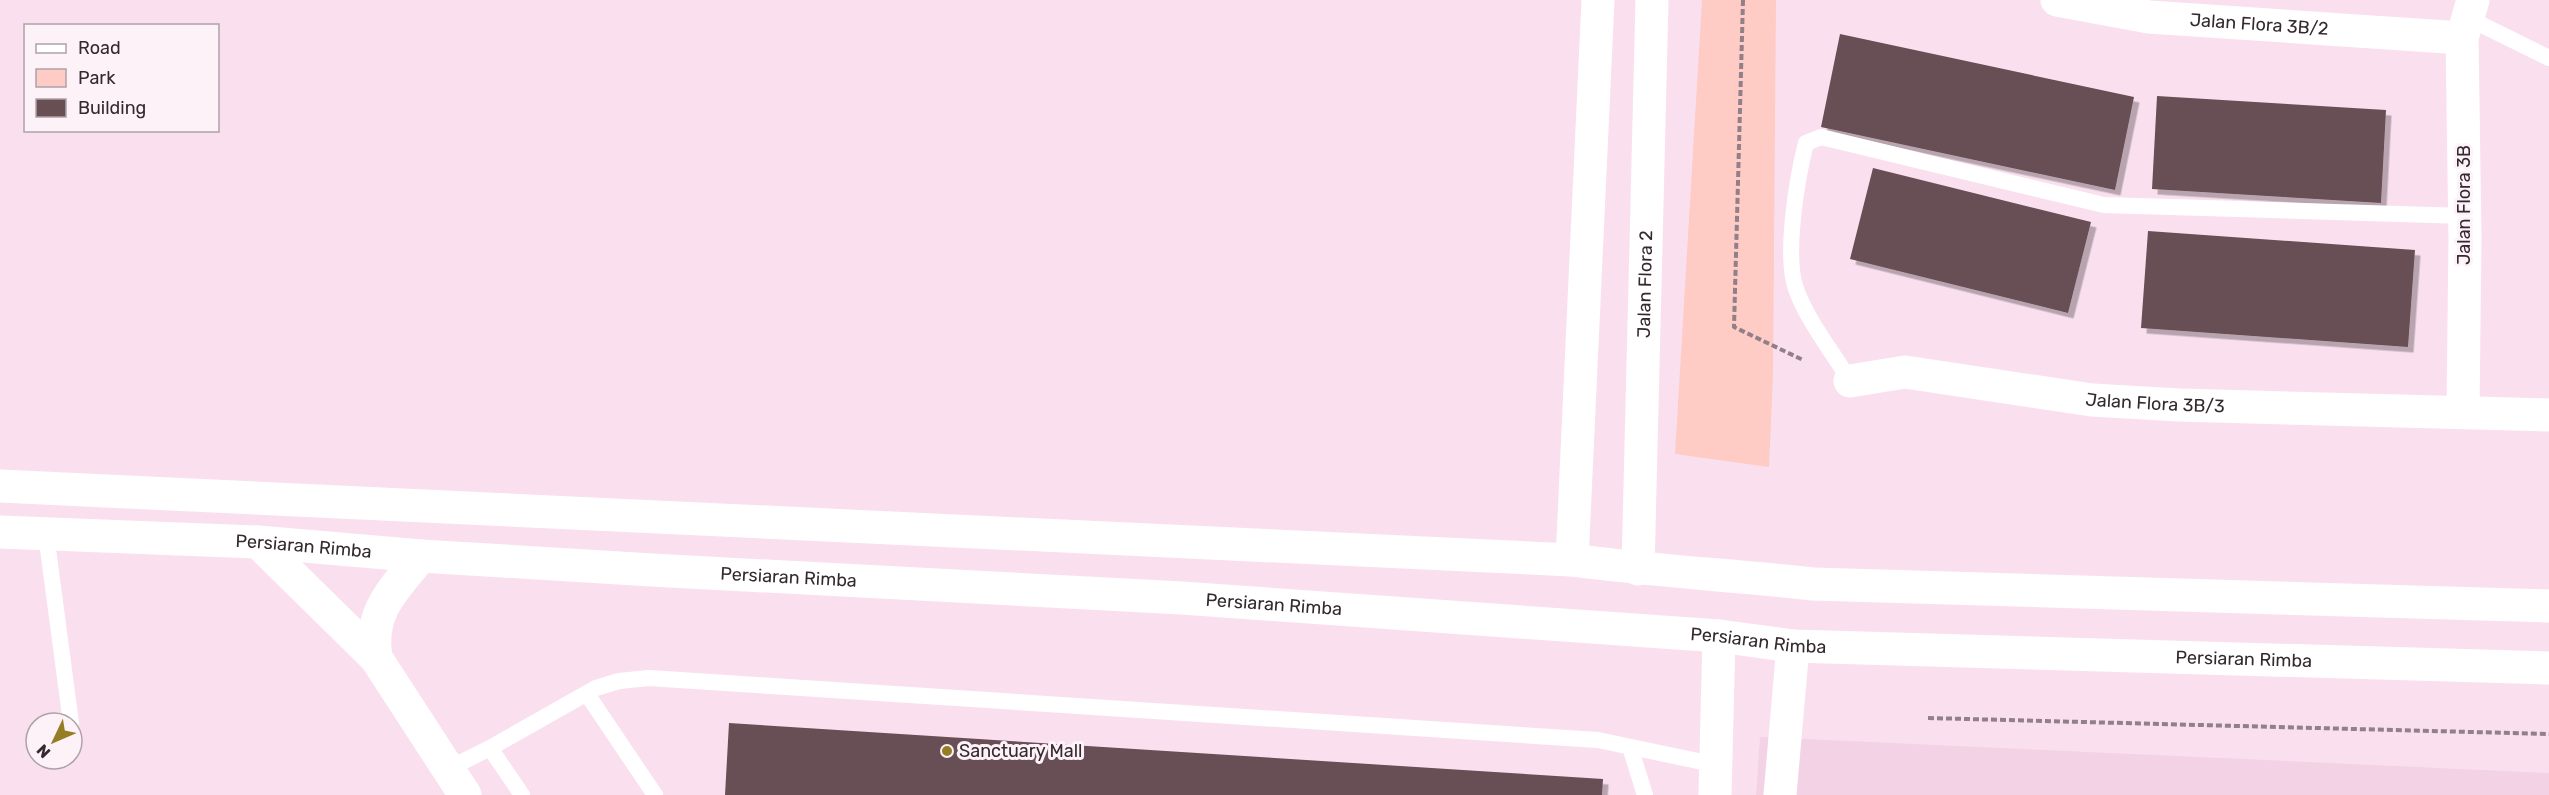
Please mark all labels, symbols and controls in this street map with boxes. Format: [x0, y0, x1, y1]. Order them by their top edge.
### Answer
street label: Jalan Flora 3B/2 [2189, 9, 2329, 40]
legend [24, 24, 219, 132]
text: Road [78, 37, 121, 59]
text: Park [78, 67, 116, 89]
text: Building [78, 97, 146, 119]
street label: Jalan Flora 3B [2453, 145, 2475, 265]
street label: Jalan Flora 2 [1633, 230, 1657, 338]
street label: Jalan Flora 3B/3 [2084, 388, 2225, 417]
street label: Persiaran Rimba [235, 530, 373, 563]
street label: Persiaran Rimba [720, 563, 857, 592]
street label: Persiaran Rimba [1205, 589, 1343, 620]
street label: Persiaran Rimba [1690, 623, 1827, 658]
street label: Persiaran Rimba [2175, 646, 2312, 672]
north arrow [24, 711, 84, 771]
text: N [33, 740, 54, 762]
place label: Sanctuary Mall [959, 740, 1082, 762]
marker: Sanctuary Mall [940, 744, 954, 758]

